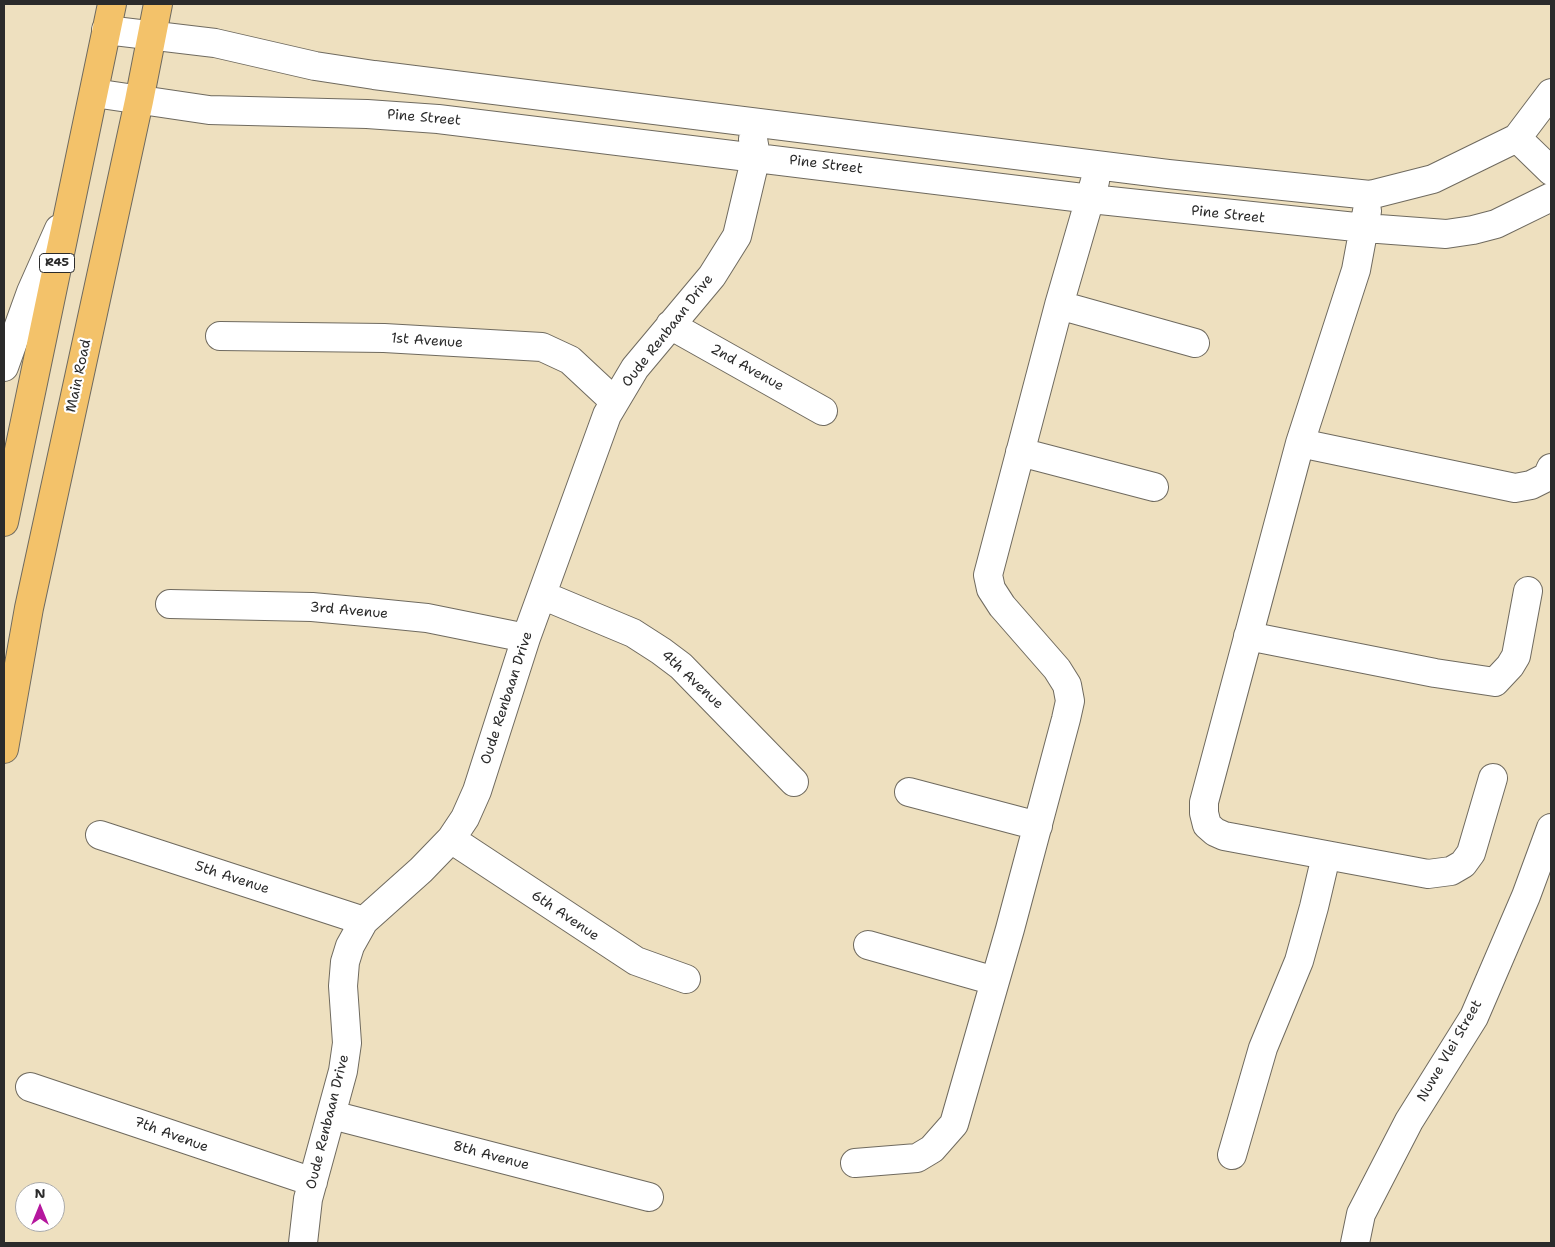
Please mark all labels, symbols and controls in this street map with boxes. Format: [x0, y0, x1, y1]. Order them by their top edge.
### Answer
street label: Pine Street [386, 106, 462, 130]
street label: Pine Street [788, 152, 864, 178]
street label: Pine Street [1190, 203, 1266, 227]
road number: R45 [40, 254, 74, 272]
street label: Oude Renbaan Drive [619, 271, 717, 391]
street label: 1st Avenue [390, 330, 464, 352]
street label: Main Road [63, 338, 95, 414]
street label: 2nd Avenue [708, 341, 786, 395]
street label: 3rd Avenue [309, 599, 389, 623]
street label: Oude Renbaan Drive [478, 630, 536, 766]
street label: 4th Avenue [658, 647, 726, 713]
street label: 5th Avenue [193, 858, 271, 898]
street label: 6th Avenue [528, 887, 602, 945]
street label: Nuwe Vlei Street [1414, 997, 1486, 1105]
street label: Oude Renbaan Drive [303, 1053, 353, 1191]
street label: 7th Avenue [131, 1114, 211, 1156]
street label: 8th Avenue [451, 1138, 531, 1174]
north arrow [15, 1182, 65, 1232]
text: N [34, 1184, 46, 1202]

